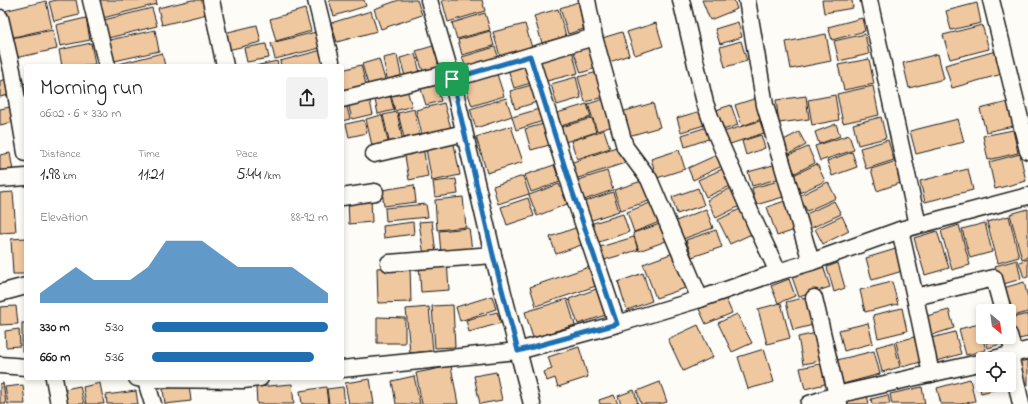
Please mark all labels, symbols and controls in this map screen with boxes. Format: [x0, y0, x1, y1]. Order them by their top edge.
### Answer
pin [435, 62, 469, 96]
icon: arrive [441, 68, 463, 90]
text: Morning run [40, 73, 143, 105]
button: share [286, 77, 328, 119]
text: 06:02 · 6 × 330 m [40, 104, 121, 123]
text: Distance [40, 146, 81, 162]
text: Time [138, 146, 160, 162]
text: Pace [236, 146, 257, 162]
text: 1.98 [40, 162, 60, 187]
text: 11:21 [138, 162, 164, 187]
text: 5:44 [236, 162, 261, 187]
text: km [60, 168, 76, 184]
text: /km [261, 168, 281, 184]
text: Elevation [40, 208, 88, 227]
text: 88–92 m [291, 208, 328, 227]
north arrow [976, 304, 1016, 344]
map controls [976, 304, 1016, 392]
text: 330 m [40, 318, 70, 337]
text: 5:30 [104, 318, 124, 337]
text: 660 m [40, 348, 70, 367]
text: 5:36 [104, 348, 124, 367]
button: locate [976, 352, 1016, 392]

